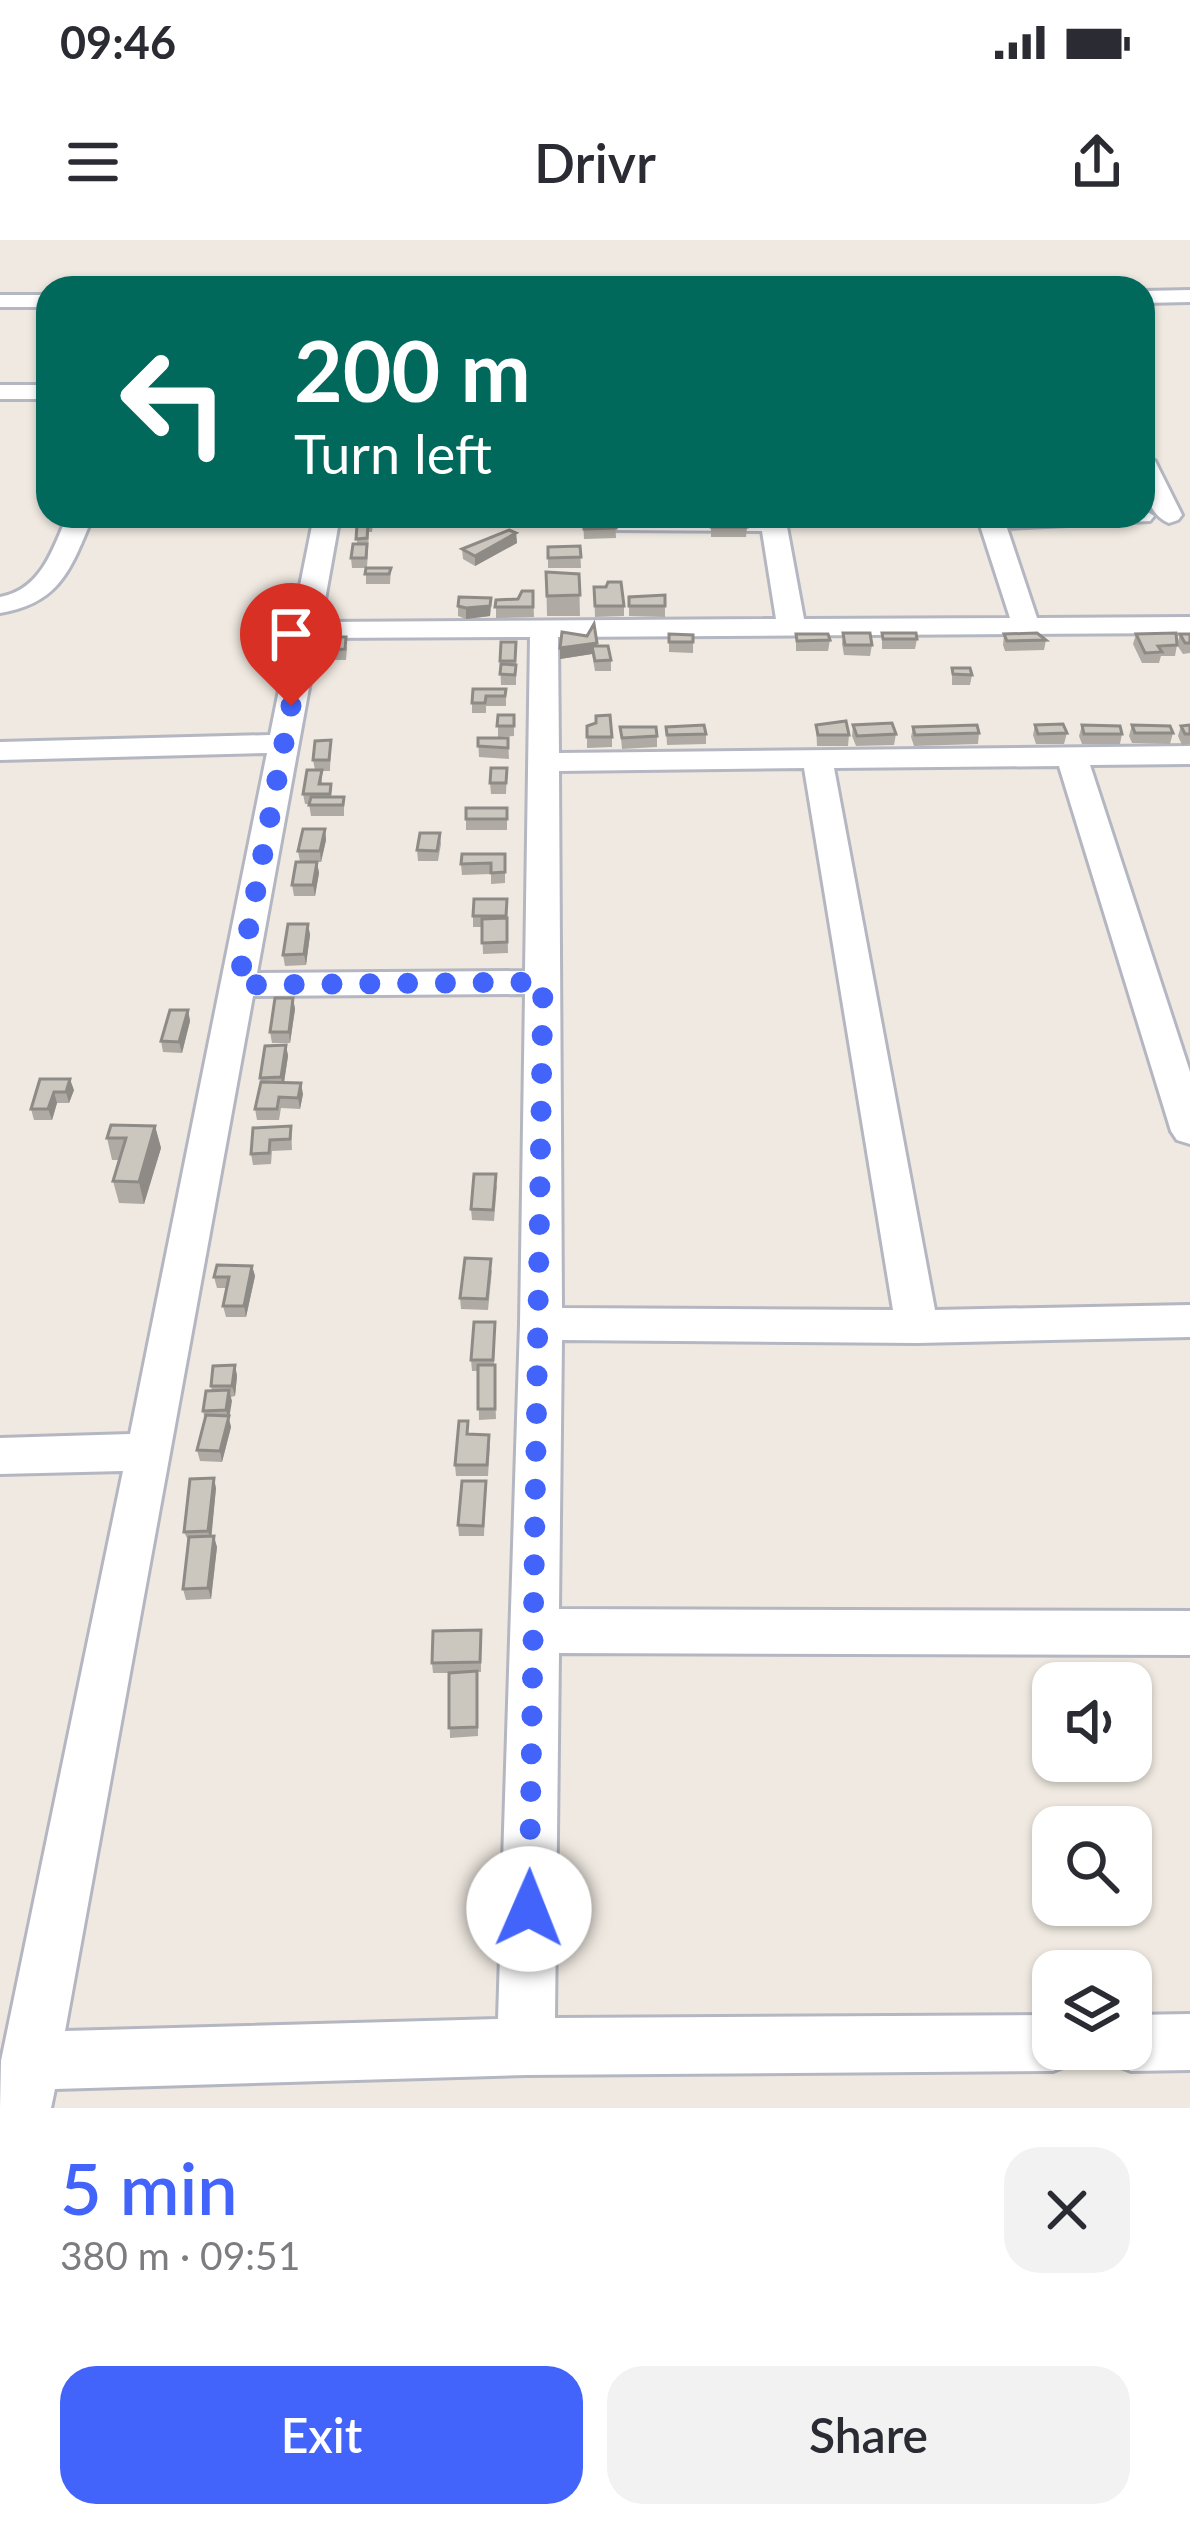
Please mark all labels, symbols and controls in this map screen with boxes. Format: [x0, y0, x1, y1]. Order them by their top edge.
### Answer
text: 09:46 [60, 15, 176, 69]
icon: menu [60, 129, 126, 195]
icon: share [1064, 129, 1130, 195]
text: Drivr [534, 130, 656, 195]
text: 200 m [294, 319, 531, 420]
icon: left [96, 324, 252, 480]
text: Turn left [294, 421, 492, 486]
pin [240, 583, 342, 706]
icon: arrive [258, 601, 324, 667]
map controls [1032, 1662, 1152, 2070]
button: sound [1032, 1662, 1152, 1782]
button: search [1032, 1806, 1152, 1926]
position arrow [466, 1846, 592, 1972]
button: layers [1032, 1950, 1152, 2070]
text: 5 min [60, 2144, 238, 2230]
button: close [1004, 2147, 1130, 2273]
text: 380 m · 09:51 [60, 2232, 300, 2278]
button: Exit [60, 2366, 583, 2504]
button: Share [607, 2366, 1130, 2504]

